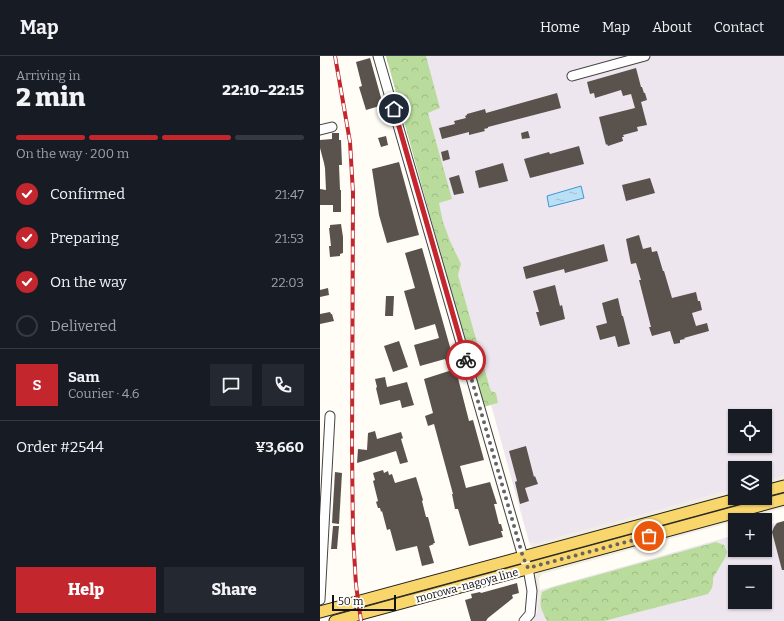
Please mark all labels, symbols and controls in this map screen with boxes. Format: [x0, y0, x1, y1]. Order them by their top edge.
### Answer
text: Map [20, 16, 59, 39]
text: Home [540, 19, 580, 36]
text: Map [602, 19, 630, 36]
text: About [652, 19, 692, 36]
text: Contact [714, 19, 764, 36]
text: Arriving in [16, 68, 81, 83]
text: 22:10–22:15 [222, 81, 304, 99]
text: 2 min [16, 82, 86, 113]
pin [377, 92, 411, 126]
icon: home [383, 98, 405, 120]
text: On the way · 200 m [16, 146, 129, 161]
icon: check [16, 183, 38, 205]
text: Confirmed [50, 185, 125, 203]
text: 21:47 [275, 187, 304, 202]
icon: check [16, 227, 38, 249]
text: Preparing [50, 229, 119, 247]
text: 21:53 [275, 231, 304, 246]
icon: check [16, 271, 38, 293]
text: On the way [50, 273, 127, 291]
text: 22:03 [271, 275, 304, 290]
text: Delivered [50, 317, 117, 335]
courier [446, 340, 486, 380]
icon: bike [455, 349, 477, 371]
button: chat [210, 364, 252, 406]
button: phone [262, 364, 304, 406]
text: Sam [68, 368, 100, 386]
text: S [32, 376, 42, 394]
text: Courier · 4.6 [68, 386, 140, 401]
map controls [728, 409, 772, 609]
button: locate [728, 409, 772, 453]
text: Order #2544 [16, 438, 104, 456]
text: ¥3,660 [255, 438, 304, 456]
button: layers [728, 461, 772, 505]
button: + [728, 513, 772, 557]
pin [632, 519, 666, 553]
icon: bag [638, 525, 660, 547]
button: − [728, 565, 772, 609]
street label: morowa-nagoya line [414, 566, 520, 605]
button: Help [16, 567, 156, 613]
button: Share [164, 567, 304, 613]
scale bar [332, 593, 396, 612]
text: 50 m [338, 595, 364, 608]

